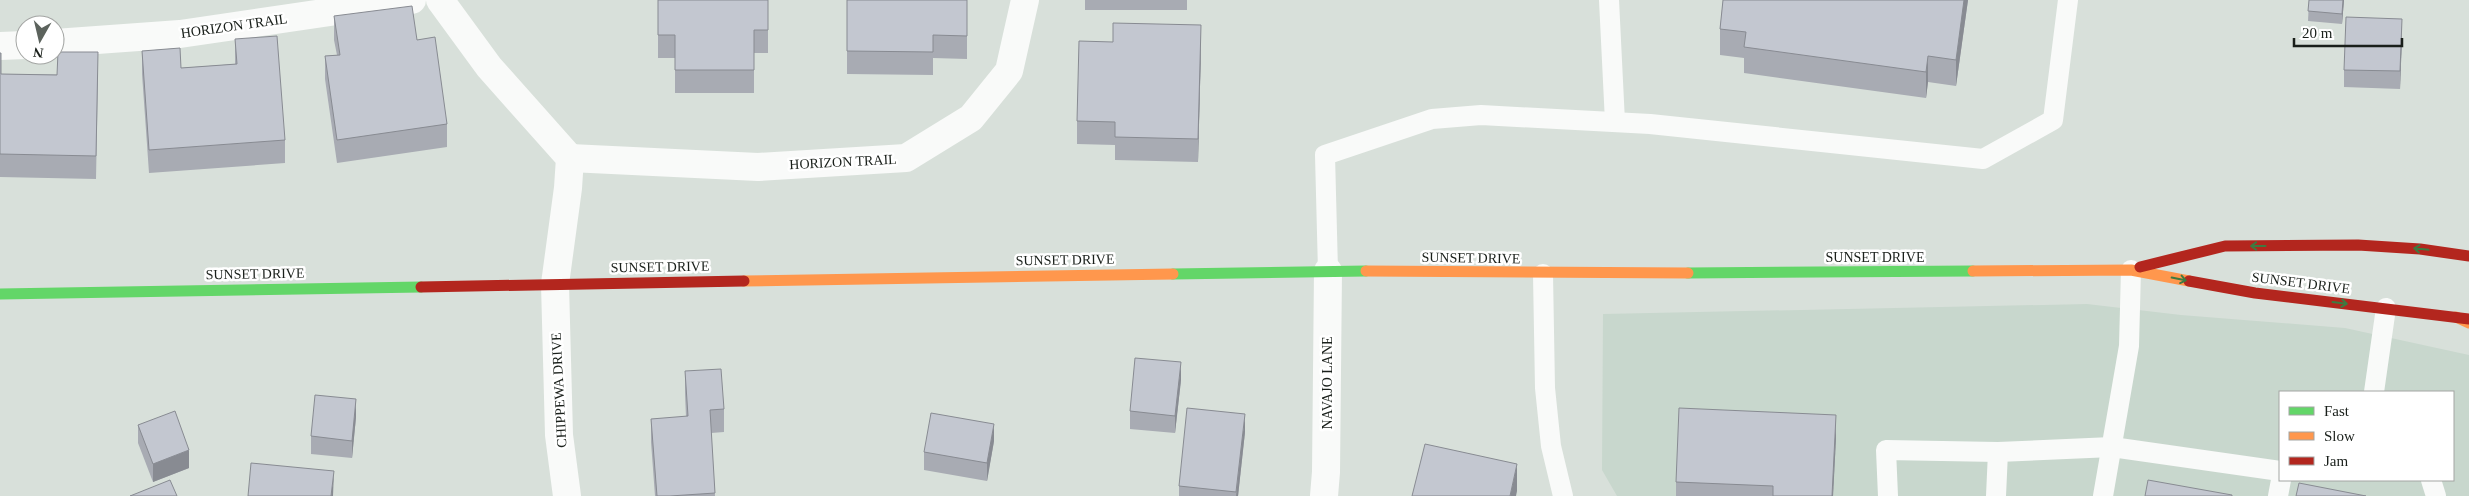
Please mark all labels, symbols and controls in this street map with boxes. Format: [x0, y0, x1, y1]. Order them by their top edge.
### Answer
street label: HORIZON TRAIL [180, 11, 288, 41]
north arrow [15, 15, 65, 65]
scale bar [2294, 15, 2402, 47]
text: 20 m [2302, 25, 2333, 41]
text: N [32, 44, 44, 61]
street label: HORIZON TRAIL [789, 152, 897, 172]
one-way arrow [2251, 241, 2267, 251]
one-way arrow [2413, 245, 2429, 254]
street label: SUNSET DRIVE [1421, 250, 1521, 266]
street label: SUNSET DRIVE [1826, 250, 1924, 265]
street label: SUNSET DRIVE [1015, 252, 1115, 268]
street label: SUNSET DRIVE [610, 259, 710, 275]
street label: SUNSET DRIVE [205, 266, 305, 282]
street label: SUNSET DRIVE [2251, 270, 2351, 296]
one-way arrow [2171, 274, 2187, 284]
one-way arrow [2331, 298, 2347, 308]
street label: CHIPPEWA DRIVE [548, 332, 570, 448]
street label: NAVAJO LANE [1320, 336, 1335, 430]
legend [2279, 391, 2454, 481]
text: Fast [2324, 403, 2350, 419]
text: Slow [2324, 428, 2355, 444]
text: Jam [2324, 453, 2348, 469]

